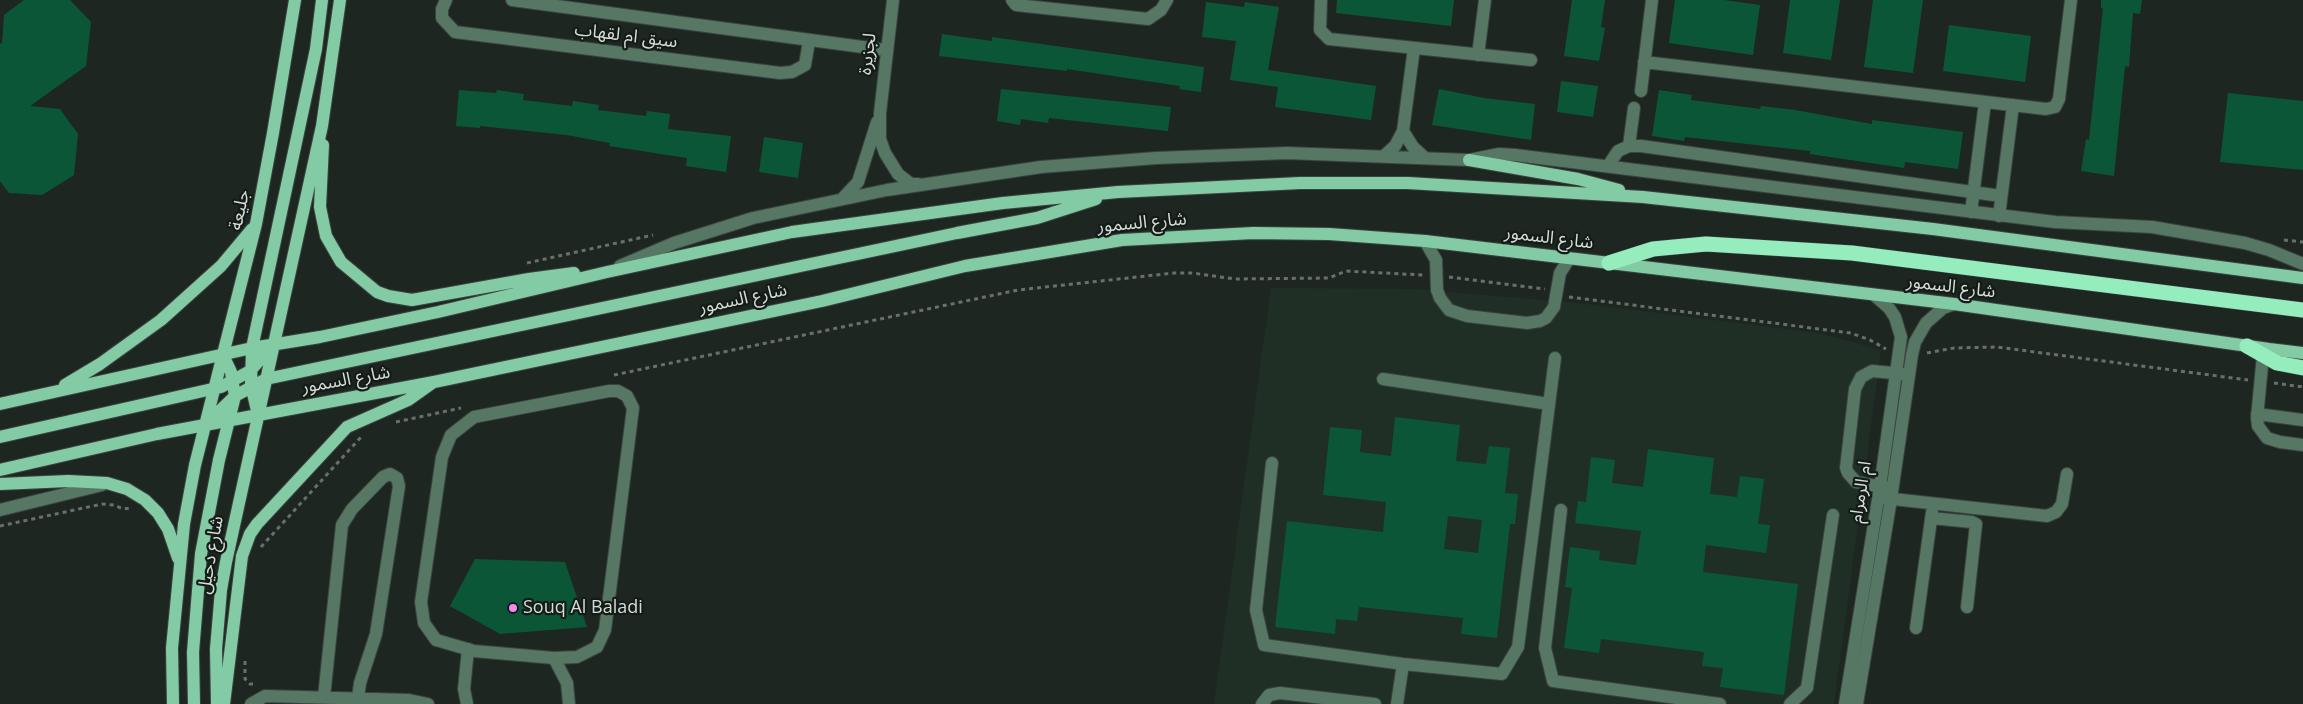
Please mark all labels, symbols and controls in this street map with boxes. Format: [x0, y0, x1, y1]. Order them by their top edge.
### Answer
street label: سيق ام لقهاب [573, 19, 679, 53]
street label: لجزيرة [855, 32, 881, 76]
street label: جليعة [225, 188, 255, 232]
street label: شارع السمور [1096, 208, 1188, 238]
street label: شارع السمور [1503, 222, 1595, 254]
street label: شارع السمور [1905, 271, 1997, 303]
street label: شارع السمور [697, 279, 789, 319]
street label: شارع السمور [300, 362, 392, 398]
street label: ام الرمرام [1845, 460, 1877, 524]
street label: شارع دحيل [194, 514, 228, 596]
place label: Souq Al Baladi [523, 597, 643, 619]
marker: Souq Al Baladi [507, 602, 519, 614]

